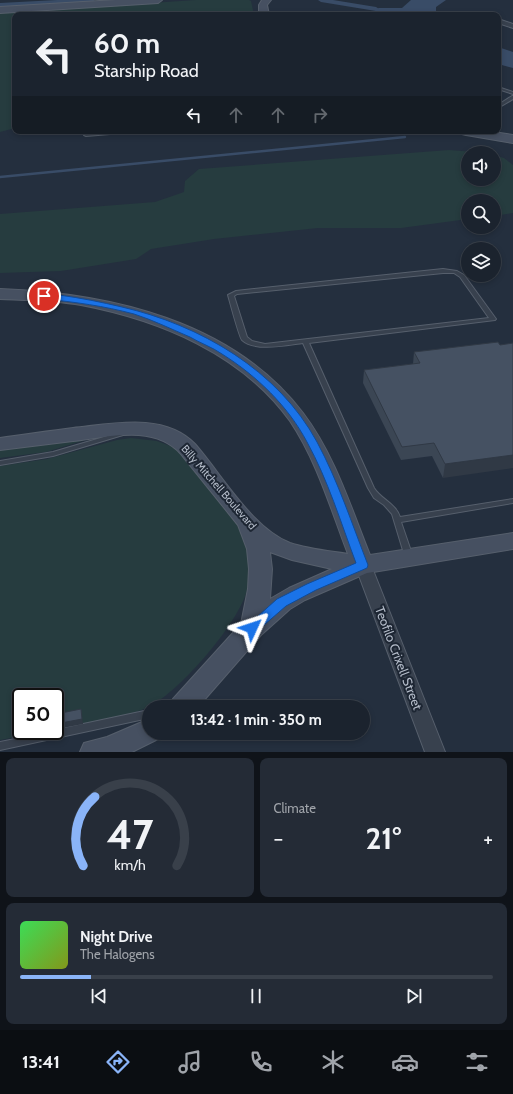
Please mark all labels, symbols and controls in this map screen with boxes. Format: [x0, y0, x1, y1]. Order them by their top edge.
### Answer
text: 60 m [94, 26, 160, 60]
icon: left [28, 28, 80, 80]
text: Starship Road [94, 60, 199, 82]
icon: left [183, 104, 205, 126]
icon: ahead [225, 104, 247, 126]
icon: ahead [267, 104, 289, 126]
icon: right [309, 104, 331, 126]
map controls [461, 146, 501, 282]
button: sound [461, 146, 501, 186]
button: search [461, 194, 501, 234]
button: layers [461, 242, 501, 282]
pin [27, 279, 61, 313]
icon: arrive [33, 285, 55, 307]
street label: Billy Mitchell Boulevard [178, 442, 260, 532]
street label: Teofilo Crixell Street [372, 604, 426, 713]
position arrow [231, 607, 273, 649]
speed limit sign: 50 [12, 688, 64, 740]
text: 13:42 · 1 min · 350 m [190, 711, 322, 729]
text: Climate [274, 800, 316, 816]
text: 47 [106, 808, 153, 858]
text: 21° [365, 820, 401, 857]
text: − [274, 825, 283, 852]
text: + [483, 825, 493, 852]
text: km/h [114, 855, 145, 873]
text: Night Drive [80, 928, 153, 946]
text: The Halogens [80, 946, 155, 962]
icon: previous [88, 985, 110, 1007]
icon: pause [245, 985, 267, 1007]
icon: next [403, 985, 425, 1007]
icon: directions [104, 1048, 132, 1076]
icon: music [176, 1048, 204, 1076]
icon: phone [247, 1048, 275, 1076]
icon: climate [319, 1048, 347, 1076]
icon: car [391, 1048, 419, 1076]
icon: filters [463, 1048, 491, 1076]
text: 13:41 [22, 1051, 60, 1073]

